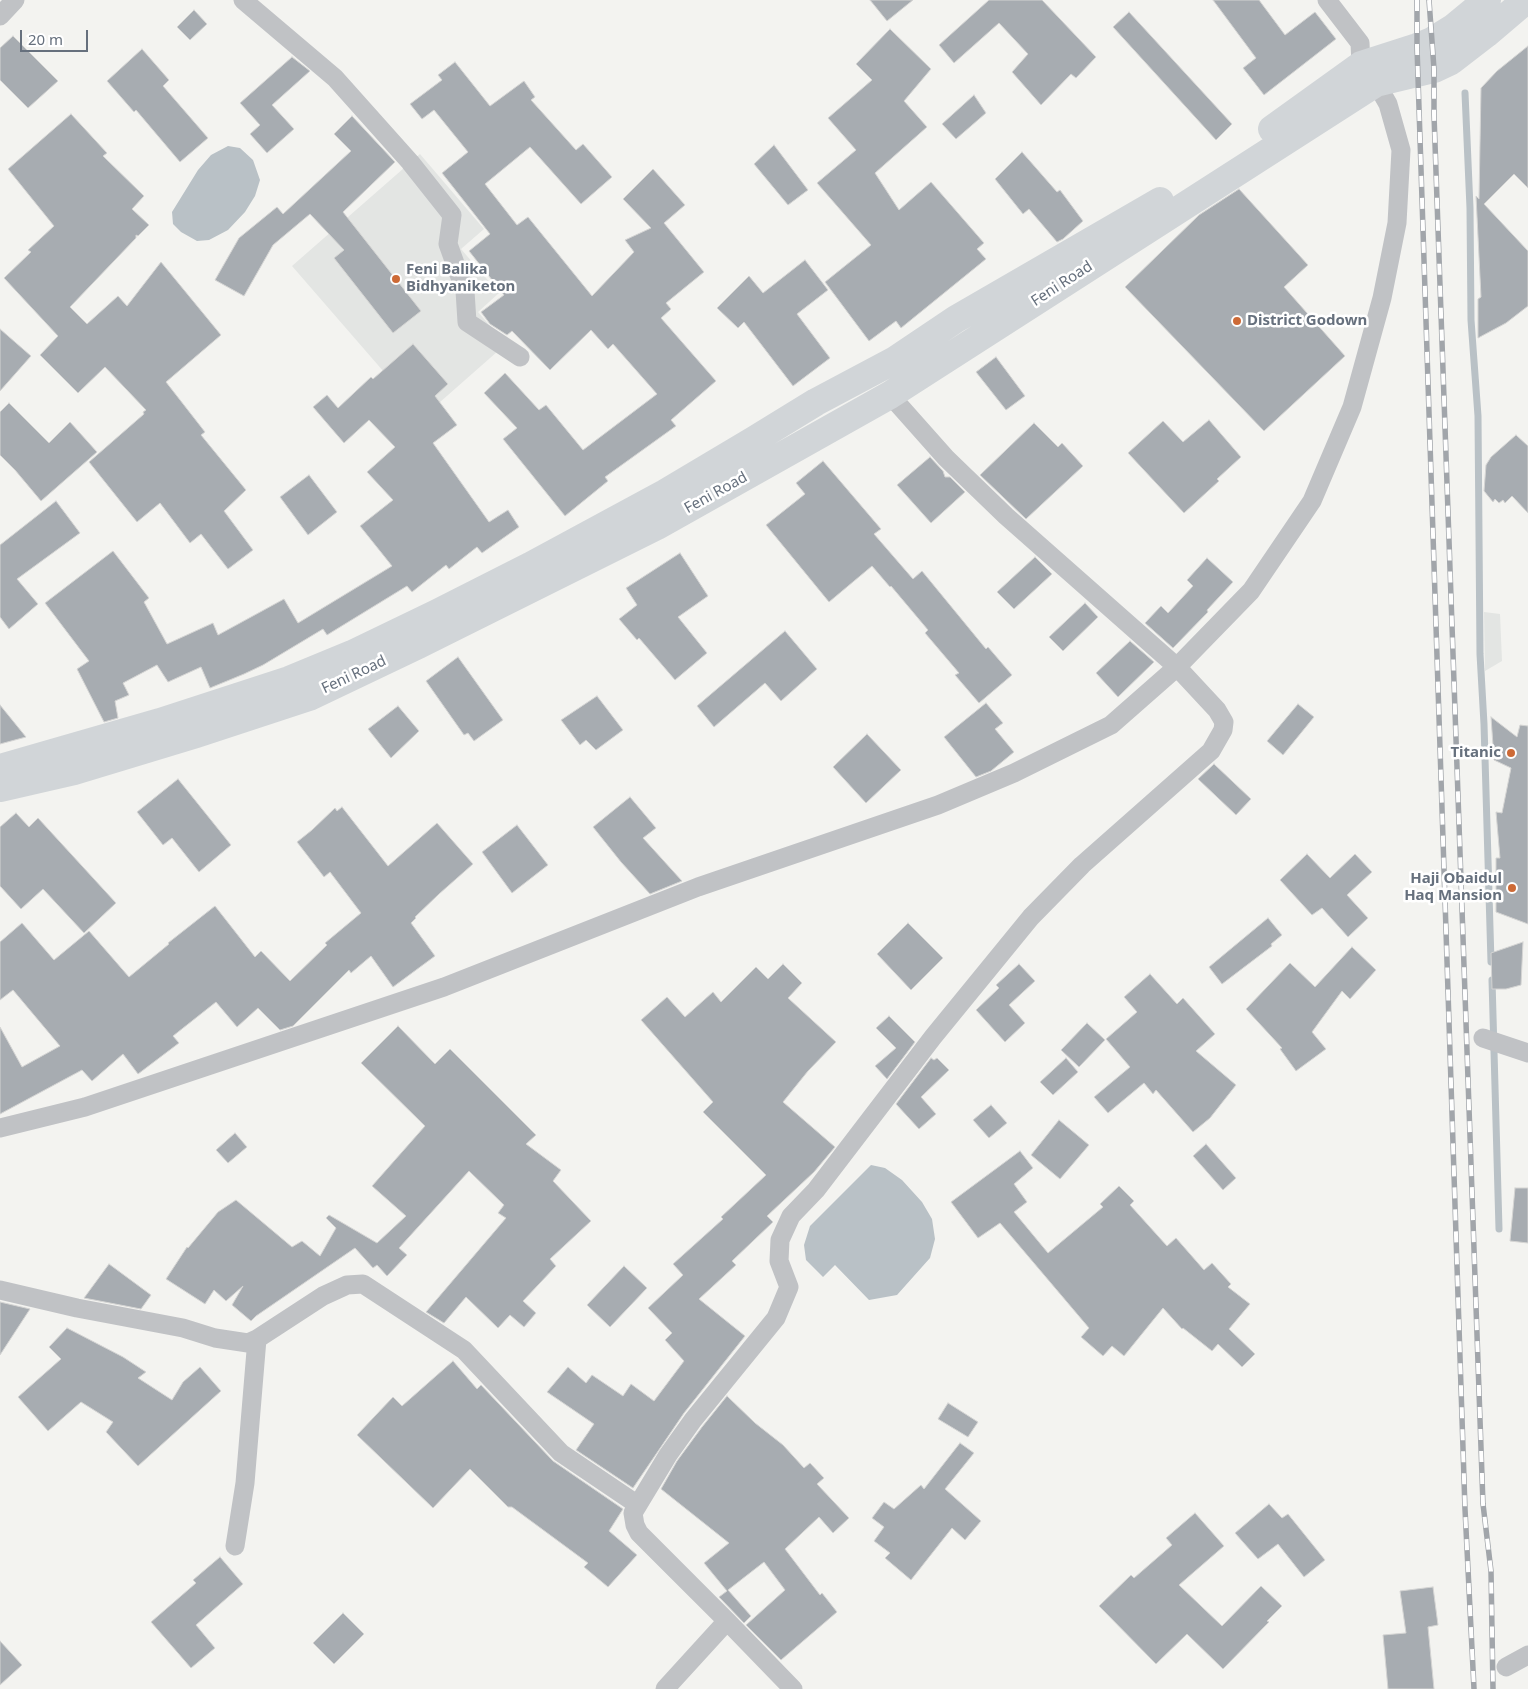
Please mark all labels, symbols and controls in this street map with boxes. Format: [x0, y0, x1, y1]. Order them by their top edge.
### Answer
scale bar [22, 20, 90, 52]
text: 20 m [28, 29, 63, 49]
street label: Feni Road [1028, 258, 1096, 310]
place label: Feni Balika Bidhyaniketon [406, 261, 515, 296]
marker: Feni Balika Bidhyaniketon [390, 273, 402, 285]
place label: District Godown [1247, 312, 1367, 330]
marker: District Godown [1231, 315, 1243, 327]
street label: Feni Road [681, 468, 751, 518]
street label: Feni Road [319, 652, 389, 698]
place label: Titanic [1450, 744, 1501, 762]
marker: Titanic [1505, 747, 1517, 759]
place label: Haji Obaidul Haq Mansion [1404, 870, 1502, 905]
marker: Haji Obaidul Haq Mansion [1506, 882, 1518, 894]

